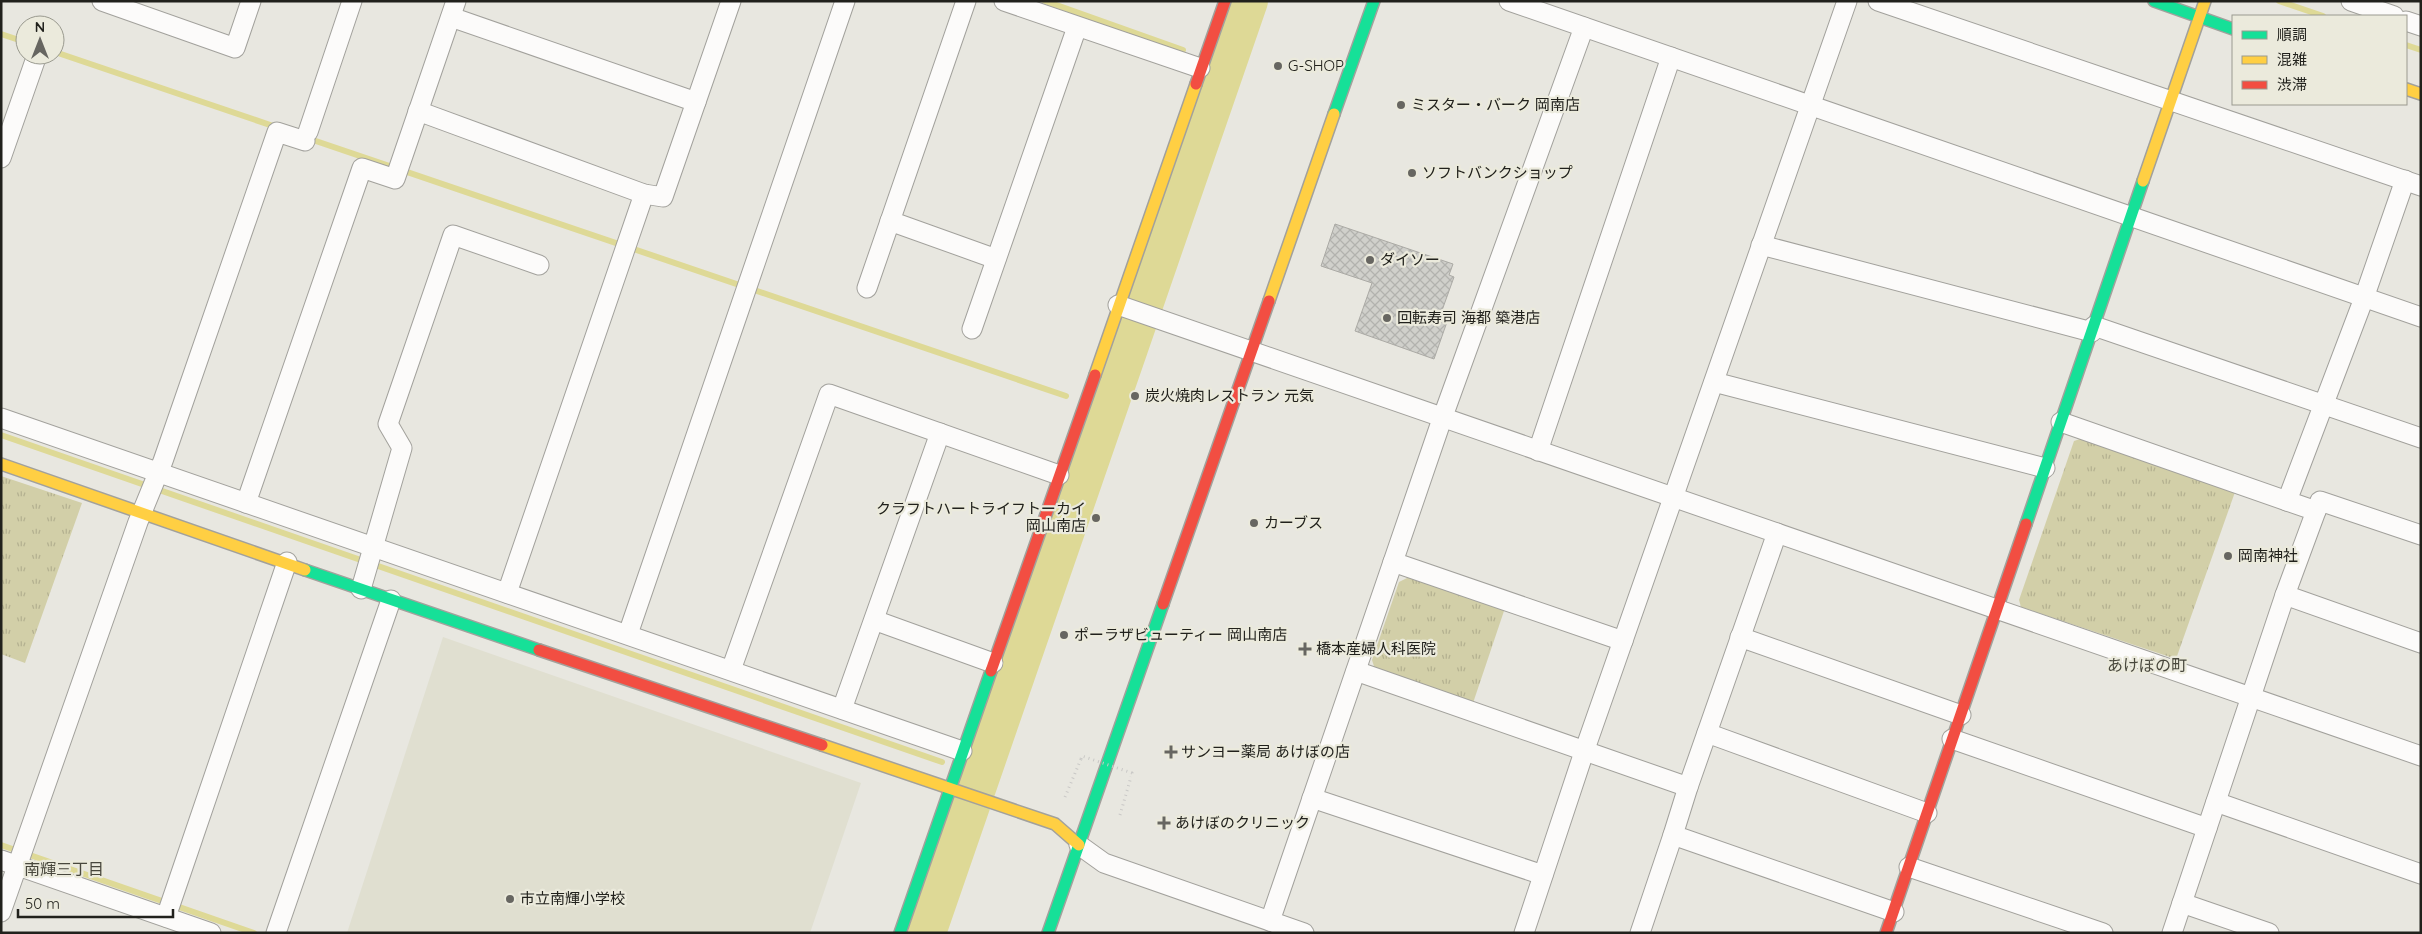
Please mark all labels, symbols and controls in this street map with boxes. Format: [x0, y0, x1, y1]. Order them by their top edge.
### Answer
north arrow [15, 15, 65, 65]
legend [2232, 15, 2407, 105]
text: N [35, 18, 45, 36]
text: 順調 [2277, 25, 2307, 44]
text: 混雑 [2277, 50, 2307, 69]
place label: G-SHOP [1288, 56, 1344, 75]
marker: G-SHOP [1272, 60, 1284, 72]
text: 渋滞 [2277, 75, 2307, 94]
place label: ミスター・バーク 岡南店 [1411, 95, 1580, 114]
marker: ミスター・バーク 岡南店 [1395, 99, 1407, 111]
place label: ソフトバンクショップ [1422, 163, 1573, 182]
marker: ソフトバンクショップ [1406, 167, 1418, 179]
place label: ダイソー [1380, 250, 1440, 269]
marker: ダイソー [1364, 254, 1376, 266]
place label: 回転寿司 海都 築港店 [1397, 308, 1540, 327]
marker: 回転寿司 海都 築港店 [1381, 312, 1393, 324]
place label: 炭火焼肉レストラン 元気 [1145, 386, 1314, 405]
marker: 炭火焼肉レストラン 元気 [1129, 390, 1141, 402]
place label: クラフトハートライフトーカイ 岡山南店 [876, 499, 1086, 535]
marker: クラフトハートライフトーカイ 岡山南店 [1090, 512, 1102, 524]
place label: カーブス [1264, 513, 1323, 532]
marker: カーブス [1248, 517, 1260, 529]
place label: 岡南神社 [2238, 546, 2298, 565]
marker: 岡南神社 [2222, 550, 2234, 562]
place label: ポーラザビューティー 岡山南店 [1074, 625, 1287, 644]
marker: ポーラザビューティー 岡山南店 [1058, 629, 1070, 641]
place label: 橋本産婦人科医院 [1316, 639, 1436, 658]
marker: 橋本産婦人科医院 [1298, 642, 1312, 656]
district label: あけぼの町 [2107, 655, 2187, 675]
place label: サンヨー薬局 あけぼの店 [1181, 742, 1350, 761]
marker: サンヨー薬局 あけぼの店 [1165, 746, 1177, 758]
place label: あけぼのクリニック [1175, 813, 1310, 832]
marker: あけぼのクリニック [1157, 816, 1171, 830]
district label: 南輝三丁目 [24, 859, 104, 879]
scale bar [18, 886, 172, 918]
place label: 市立南輝小学校 [520, 889, 625, 908]
marker: 市立南輝小学校 [504, 893, 516, 905]
text: 50 m [25, 894, 60, 913]

